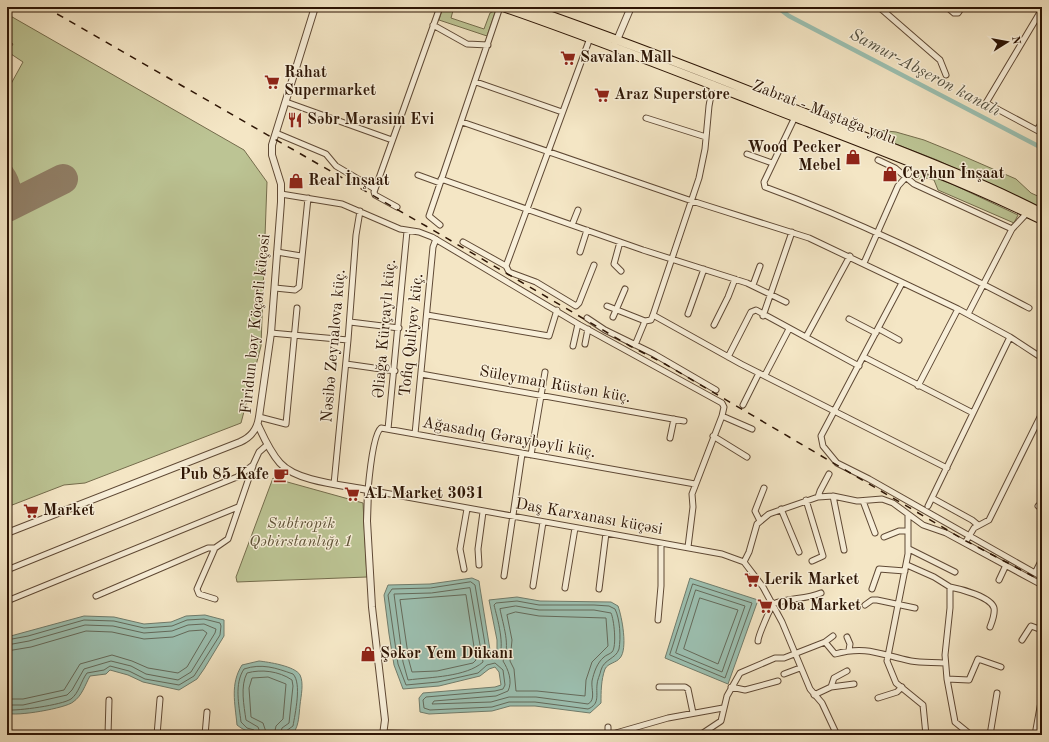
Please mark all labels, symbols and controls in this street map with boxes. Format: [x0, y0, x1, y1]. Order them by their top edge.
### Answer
north arrow [987, 22, 1027, 62]
water label: Samur-Abşeron kanalı [847, 26, 1003, 120]
text: N [1009, 35, 1022, 46]
supermarket icon: Savalan Mall [559, 49, 577, 67]
place label: Savalan Mall [580, 50, 672, 66]
place label: Rahat Supermarket [284, 65, 376, 99]
supermarket icon: Rahat Supermarket [263, 73, 281, 91]
street label: Zabrat - Maştağa yolu [750, 78, 899, 148]
supermarket icon: Araz Superstore [593, 86, 611, 104]
place label: Araz Superstore [614, 87, 730, 103]
restaurant icon: Səbr Mərasim Evi [286, 111, 304, 129]
place label: Səbr Mərasim Evi [307, 112, 435, 128]
place label: Wood Pecker Mebel [747, 140, 841, 174]
shop icon: Wood Pecker Mebel [844, 148, 862, 166]
place label: Ceyhun İnşaat [902, 162, 1005, 182]
shop icon: Ceyhun İnşaat [881, 165, 899, 183]
place label: Real İnşaat [308, 169, 390, 189]
shop icon: Real İnşaat [287, 172, 305, 190]
street label: Firidun bəy Köçərli küçəsi [239, 233, 273, 415]
street label: Əliağa Kürçaylı küç. [371, 259, 399, 399]
street label: Nəsibə Zeynalova küç. [319, 269, 349, 423]
street label: Tofiq Quliyev küç. [398, 272, 426, 398]
street label: Süleyman Rüstən küç. [478, 364, 632, 406]
street label: Ağasadıq Gəraybəyli küç. [421, 415, 597, 461]
cafe icon: Pub 85 Kafe [272, 466, 290, 484]
place label: Pub 85 Kafe [179, 467, 269, 483]
supermarket icon: AL Market 3031 [343, 485, 361, 503]
place label: AL Market 3031 [364, 486, 485, 502]
street label: Daş Karxanası küçəsi [514, 496, 664, 538]
supermarket icon: Market [22, 502, 40, 520]
place label: Market [43, 503, 95, 519]
park label: Subtropik Qəbirstanlığı 1 [249, 516, 353, 550]
supermarket icon: Lerik Market [743, 571, 761, 589]
place label: Lerik Market [764, 572, 859, 588]
supermarket icon: Oba Market [756, 597, 774, 615]
place label: Oba Market [777, 598, 861, 614]
shop icon: Şəkər Yem Dükanı [359, 645, 377, 663]
place label: Şəkər Yem Dükanı [380, 646, 513, 662]

